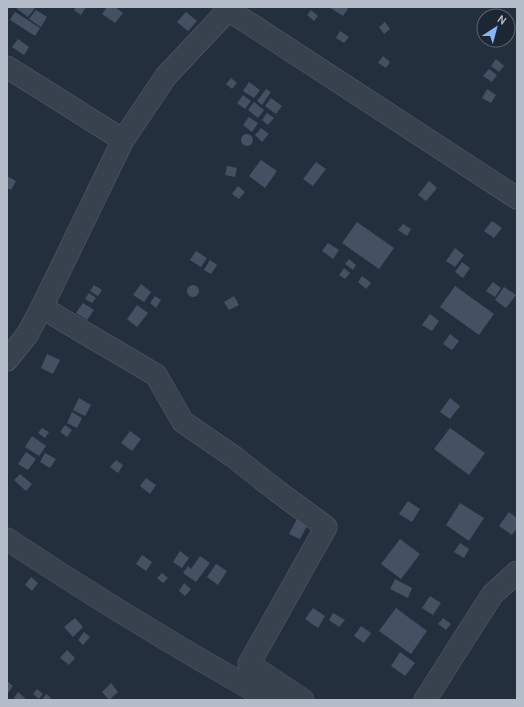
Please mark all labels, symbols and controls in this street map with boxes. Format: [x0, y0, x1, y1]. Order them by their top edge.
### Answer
north arrow [476, 8, 516, 48]
text: N [495, 12, 509, 28]

